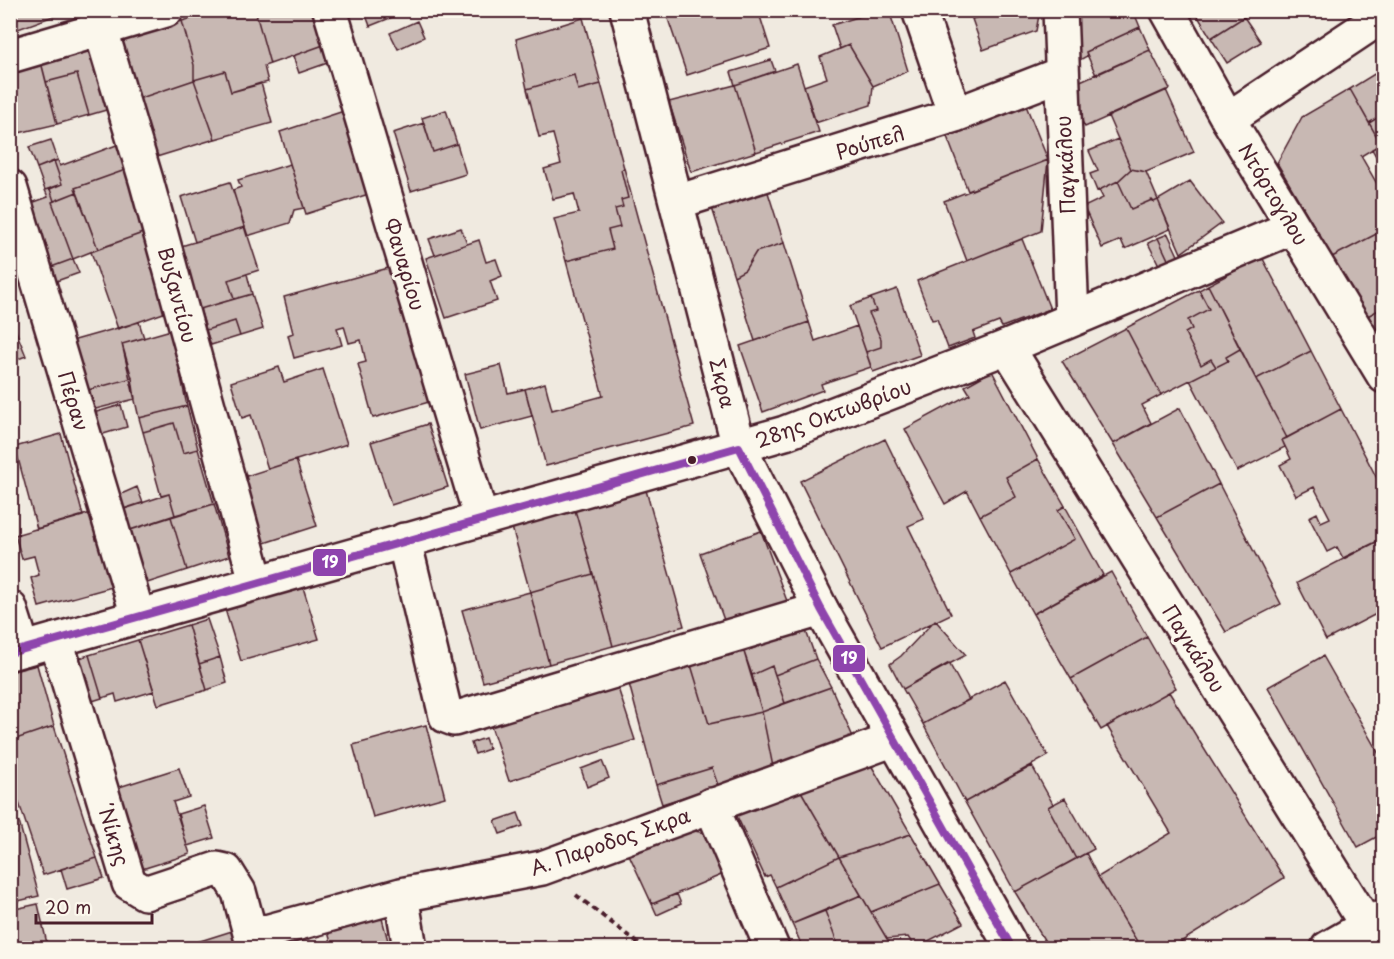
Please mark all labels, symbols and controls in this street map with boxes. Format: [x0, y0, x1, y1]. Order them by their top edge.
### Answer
street label: Παγκάλου [1047, 115, 1083, 215]
street label: Ρούπελ [832, 117, 908, 167]
street label: Ντόρτογλου [1232, 137, 1316, 251]
street label: Φαναρίου [377, 214, 433, 314]
street label: Βυζαντίου [151, 244, 205, 346]
street label: Σκρα [702, 355, 744, 411]
street label: Πέραν [51, 367, 97, 435]
street label: 28ης Οκτωβρίου [751, 371, 915, 455]
unlabelled marker [686, 454, 698, 466]
line badge: 19 [312, 548, 347, 577]
text: 19 [321, 549, 339, 573]
street label: Παγκάλου [1155, 598, 1233, 698]
line badge: 19 [832, 644, 866, 673]
text: 19 [840, 645, 858, 669]
street label: ΄Νίκης [90, 799, 138, 869]
street label: Α. Παροδος Σκρα [526, 799, 694, 883]
scale bar [36, 887, 152, 925]
text: 20 m [45, 893, 91, 920]

